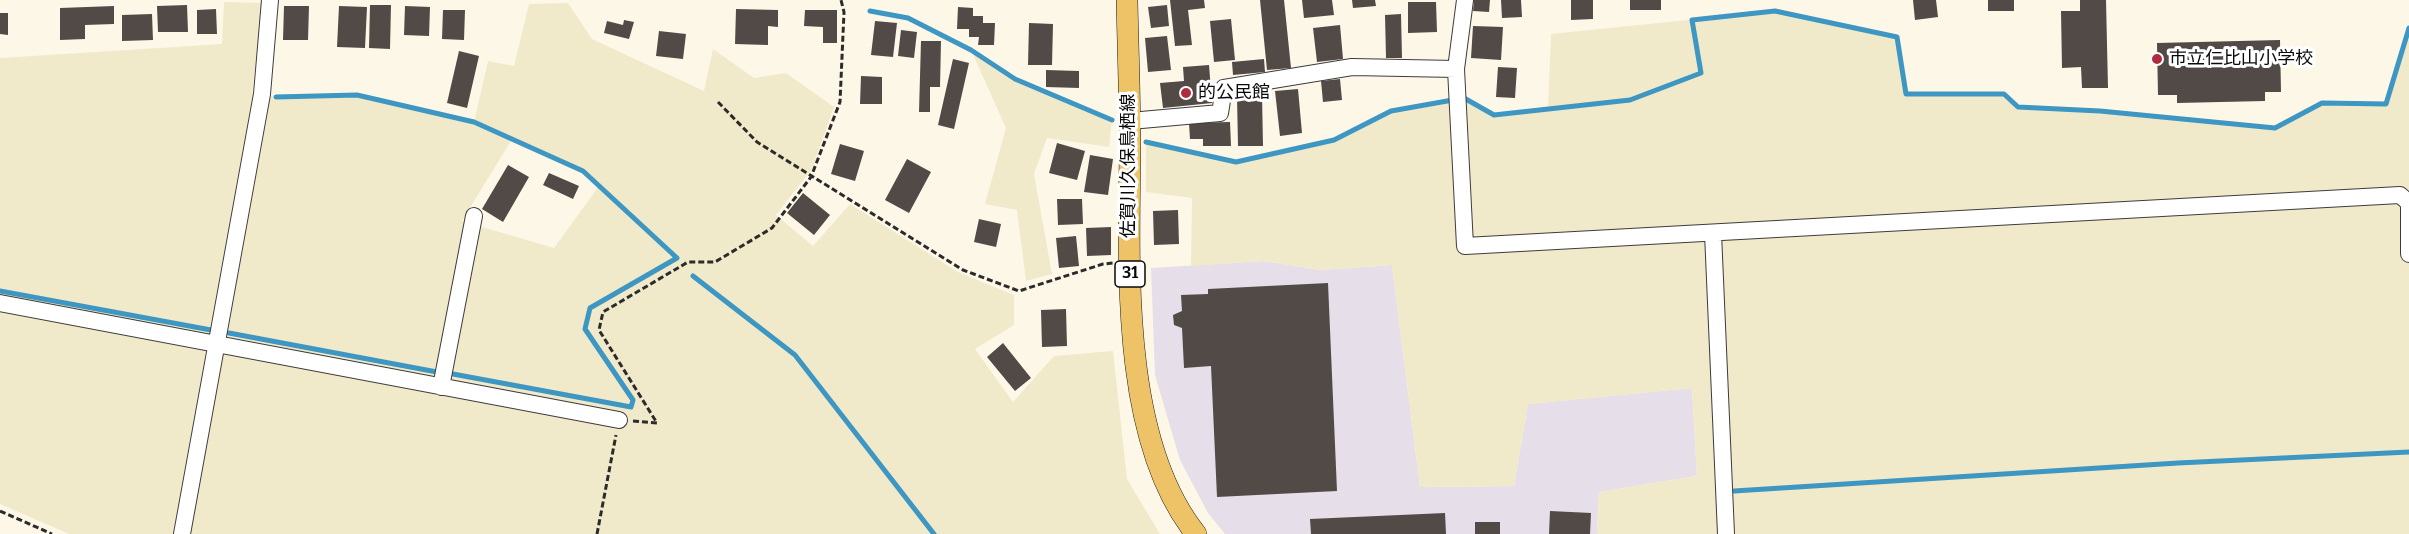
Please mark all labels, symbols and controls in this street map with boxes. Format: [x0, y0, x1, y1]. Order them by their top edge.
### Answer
place label: 市立仁比山小学校 [2169, 48, 2313, 70]
marker: 市立仁比山小学校 [2150, 52, 2164, 66]
place label: 的公民館 [1198, 82, 1270, 104]
marker: 的公民館 [1179, 86, 1193, 100]
street label: 佐賀川久保鳥栖線 [1118, 94, 1140, 238]
road number: 31 [1115, 261, 1145, 287]

